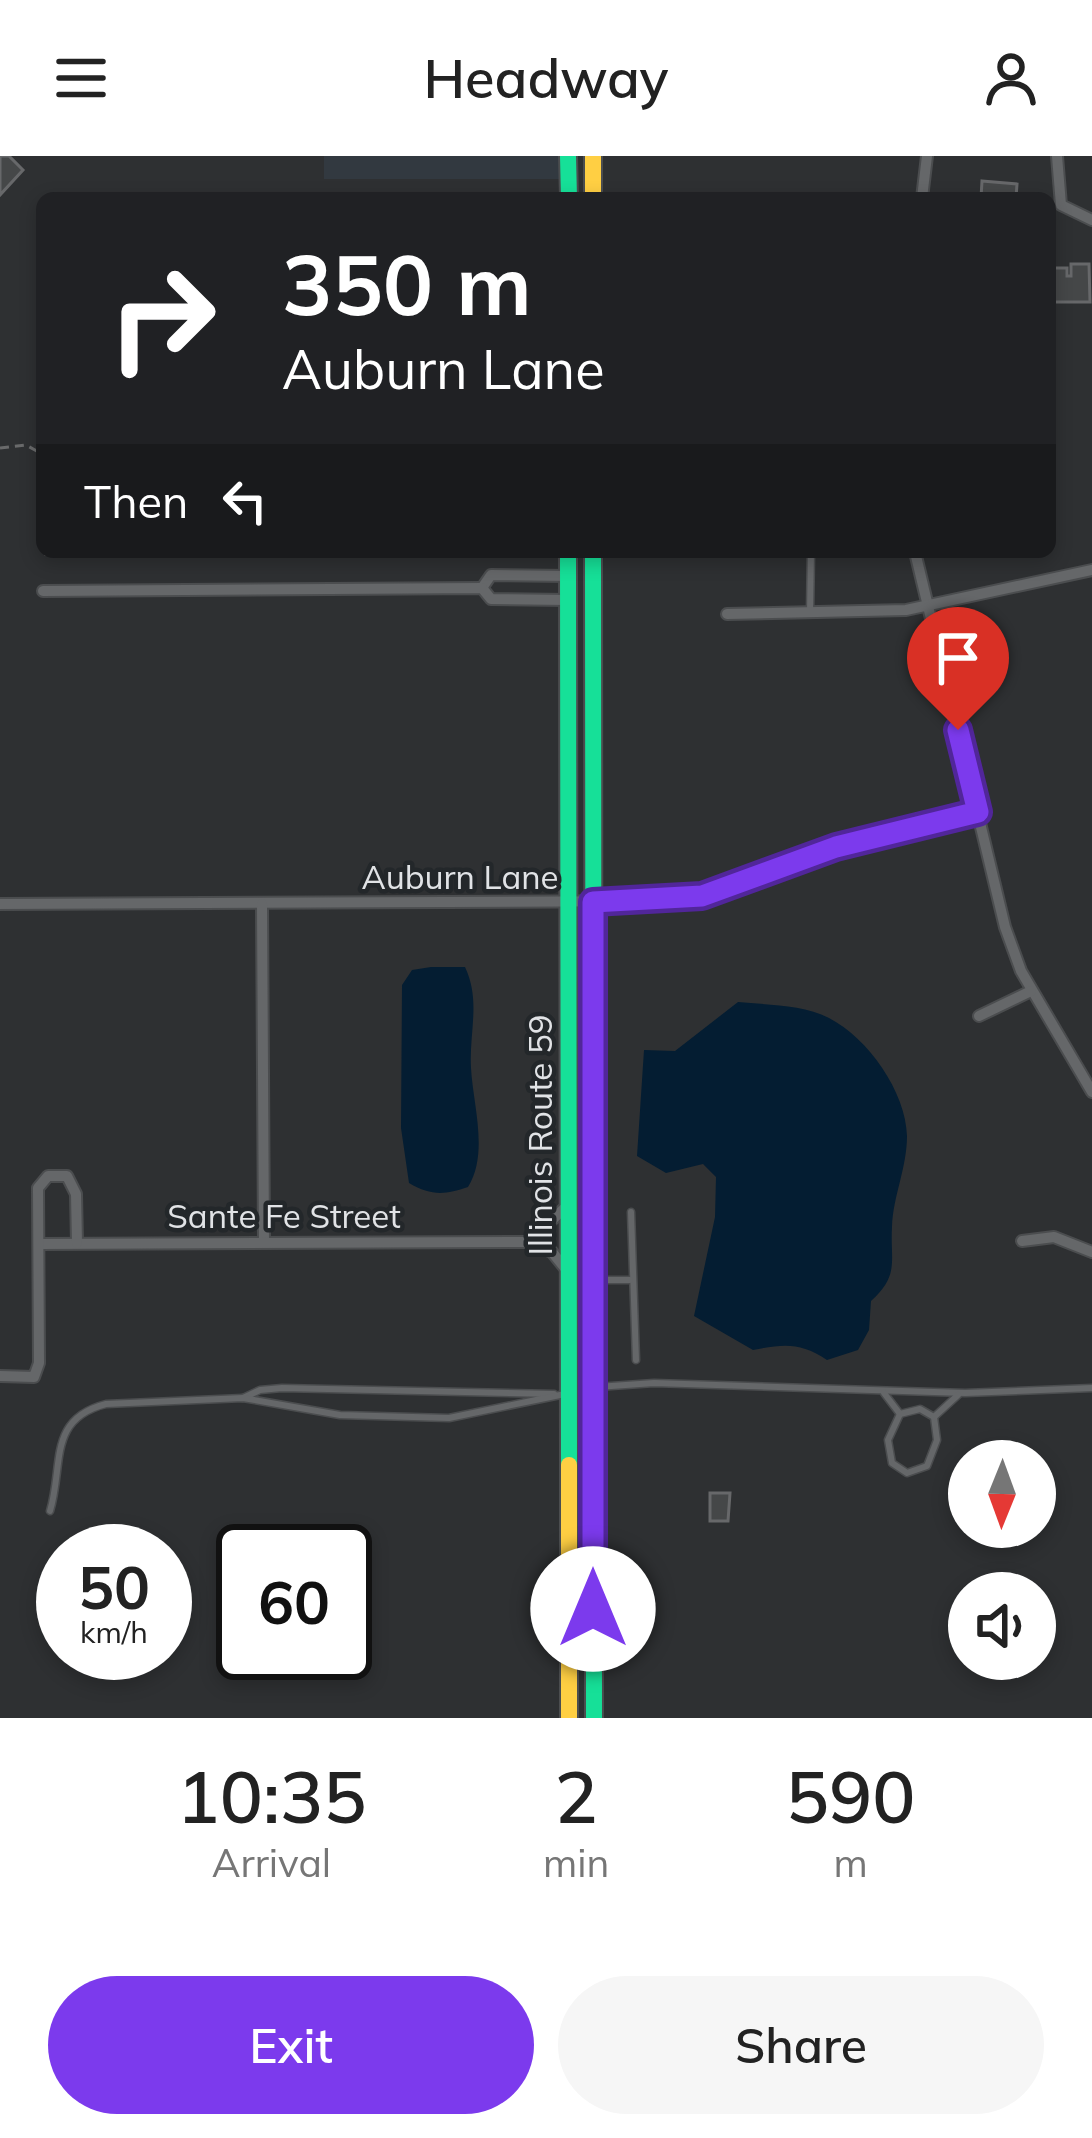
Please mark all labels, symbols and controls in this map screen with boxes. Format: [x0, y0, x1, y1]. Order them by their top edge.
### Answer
text: Headway [423, 44, 669, 112]
icon: menu [48, 45, 114, 111]
icon: person [978, 45, 1044, 111]
text: 350 m [282, 231, 532, 336]
icon: right [84, 240, 240, 396]
text: Auburn Lane [282, 335, 605, 403]
icon: left [212, 468, 278, 534]
text: Then [84, 473, 188, 529]
pin [907, 607, 1009, 730]
icon: arrive [925, 625, 991, 691]
street label: Auburn Lane [361, 856, 559, 897]
street label: Illinois Route 59 [519, 1014, 560, 1256]
street label: Sante Fe Street [167, 1195, 401, 1236]
north arrow [948, 1440, 1056, 1548]
map controls [948, 1440, 1056, 1680]
speed limit sign: 60 [216, 1524, 372, 1680]
position arrow [530, 1546, 656, 1672]
text: 50 [78, 1549, 150, 1624]
button: sound [948, 1572, 1056, 1680]
text: km/h [80, 1613, 148, 1651]
text: 10:35 [177, 1751, 366, 1841]
text: 2 [555, 1751, 598, 1841]
text: 590 [786, 1751, 915, 1841]
text: Arrival [212, 1838, 331, 1887]
text: min [543, 1838, 609, 1887]
text: m [834, 1838, 868, 1887]
button: Exit [48, 1976, 534, 2114]
button: Share [558, 1976, 1044, 2114]

